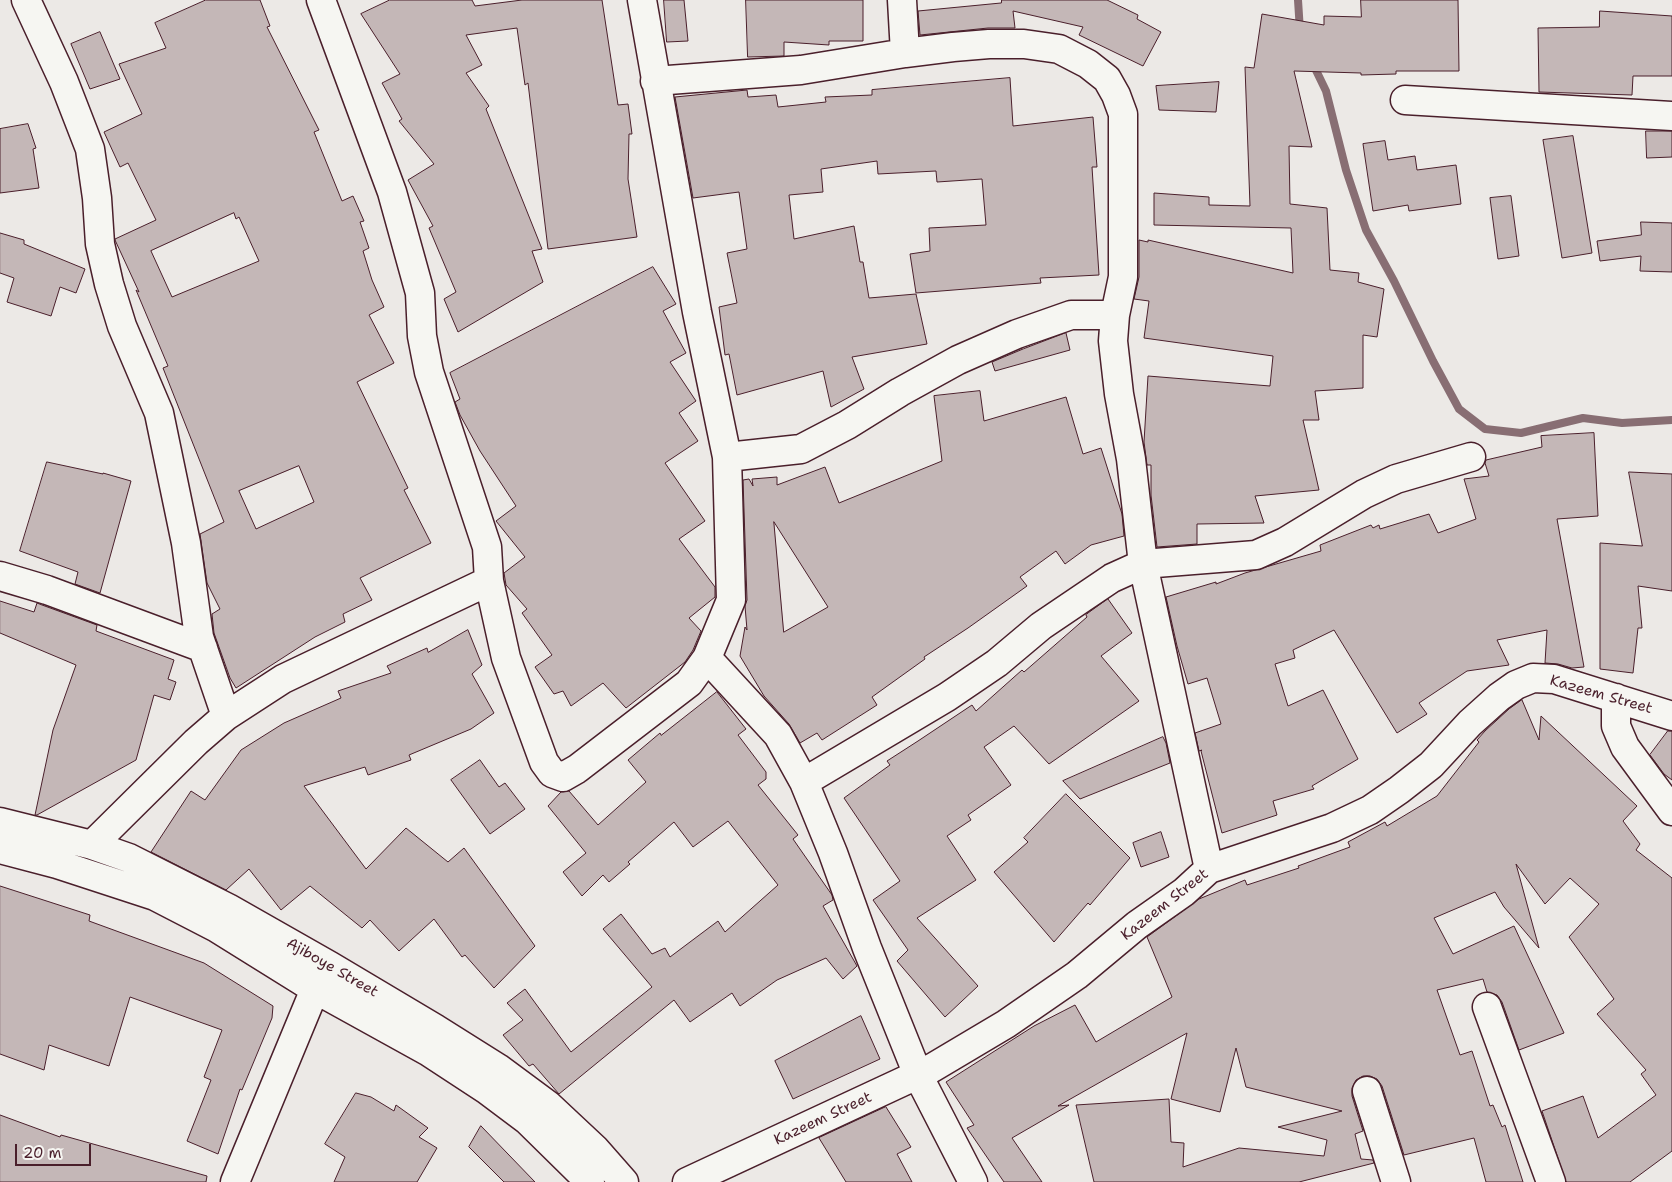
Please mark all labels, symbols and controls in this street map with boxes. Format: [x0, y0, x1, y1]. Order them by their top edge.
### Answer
street label: Kazeem Street [1548, 672, 1654, 718]
street label: Kazeem Street [1118, 865, 1212, 945]
street label: Ajiboye Street [283, 934, 381, 1002]
street label: Kazeem Street [771, 1088, 875, 1150]
scale bar [18, 1134, 94, 1166]
text: 20 m [23, 1143, 62, 1163]

